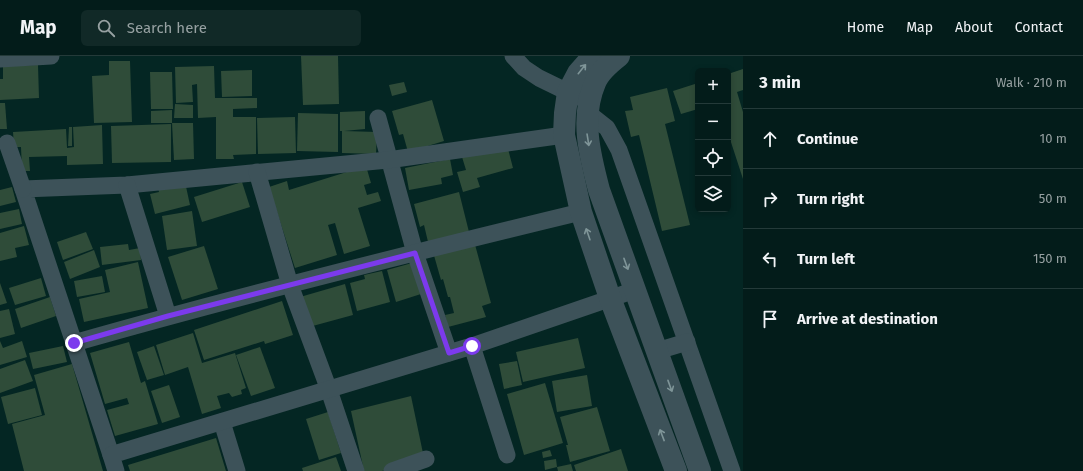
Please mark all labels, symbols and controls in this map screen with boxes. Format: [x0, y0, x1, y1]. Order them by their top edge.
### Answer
search box [81, 10, 361, 46]
text: Map [20, 16, 57, 39]
icon: search [95, 17, 117, 39]
text: Search here [127, 19, 207, 37]
text: Home [847, 19, 884, 36]
text: Map [906, 19, 933, 36]
text: About [955, 19, 993, 36]
text: Contact [1015, 19, 1063, 36]
one-way arrow [578, 64, 587, 75]
map controls [695, 68, 731, 212]
button: + [695, 68, 731, 104]
text: 3 min [759, 72, 801, 93]
text: Walk · 210 m [996, 75, 1067, 90]
button: − [695, 104, 731, 140]
icon: ahead [759, 128, 781, 150]
text: Continue [797, 130, 858, 148]
text: 10 m [1040, 131, 1067, 146]
one-way arrow [584, 133, 592, 146]
button: locate [695, 140, 731, 176]
button: layers [695, 176, 731, 212]
icon: right [759, 188, 781, 210]
text: Turn right [797, 190, 864, 208]
text: 50 m [1039, 191, 1067, 206]
one-way arrow [584, 228, 592, 240]
icon: left [759, 248, 781, 270]
text: Turn left [797, 250, 855, 268]
text: 150 m [1033, 251, 1067, 266]
one-way arrow [622, 258, 630, 270]
icon: arrive [759, 308, 781, 330]
text: Arrive at destination [797, 310, 938, 328]
route end [65, 334, 83, 352]
route start [463, 337, 481, 355]
one-way arrow [667, 380, 674, 393]
one-way arrow [658, 429, 666, 441]

